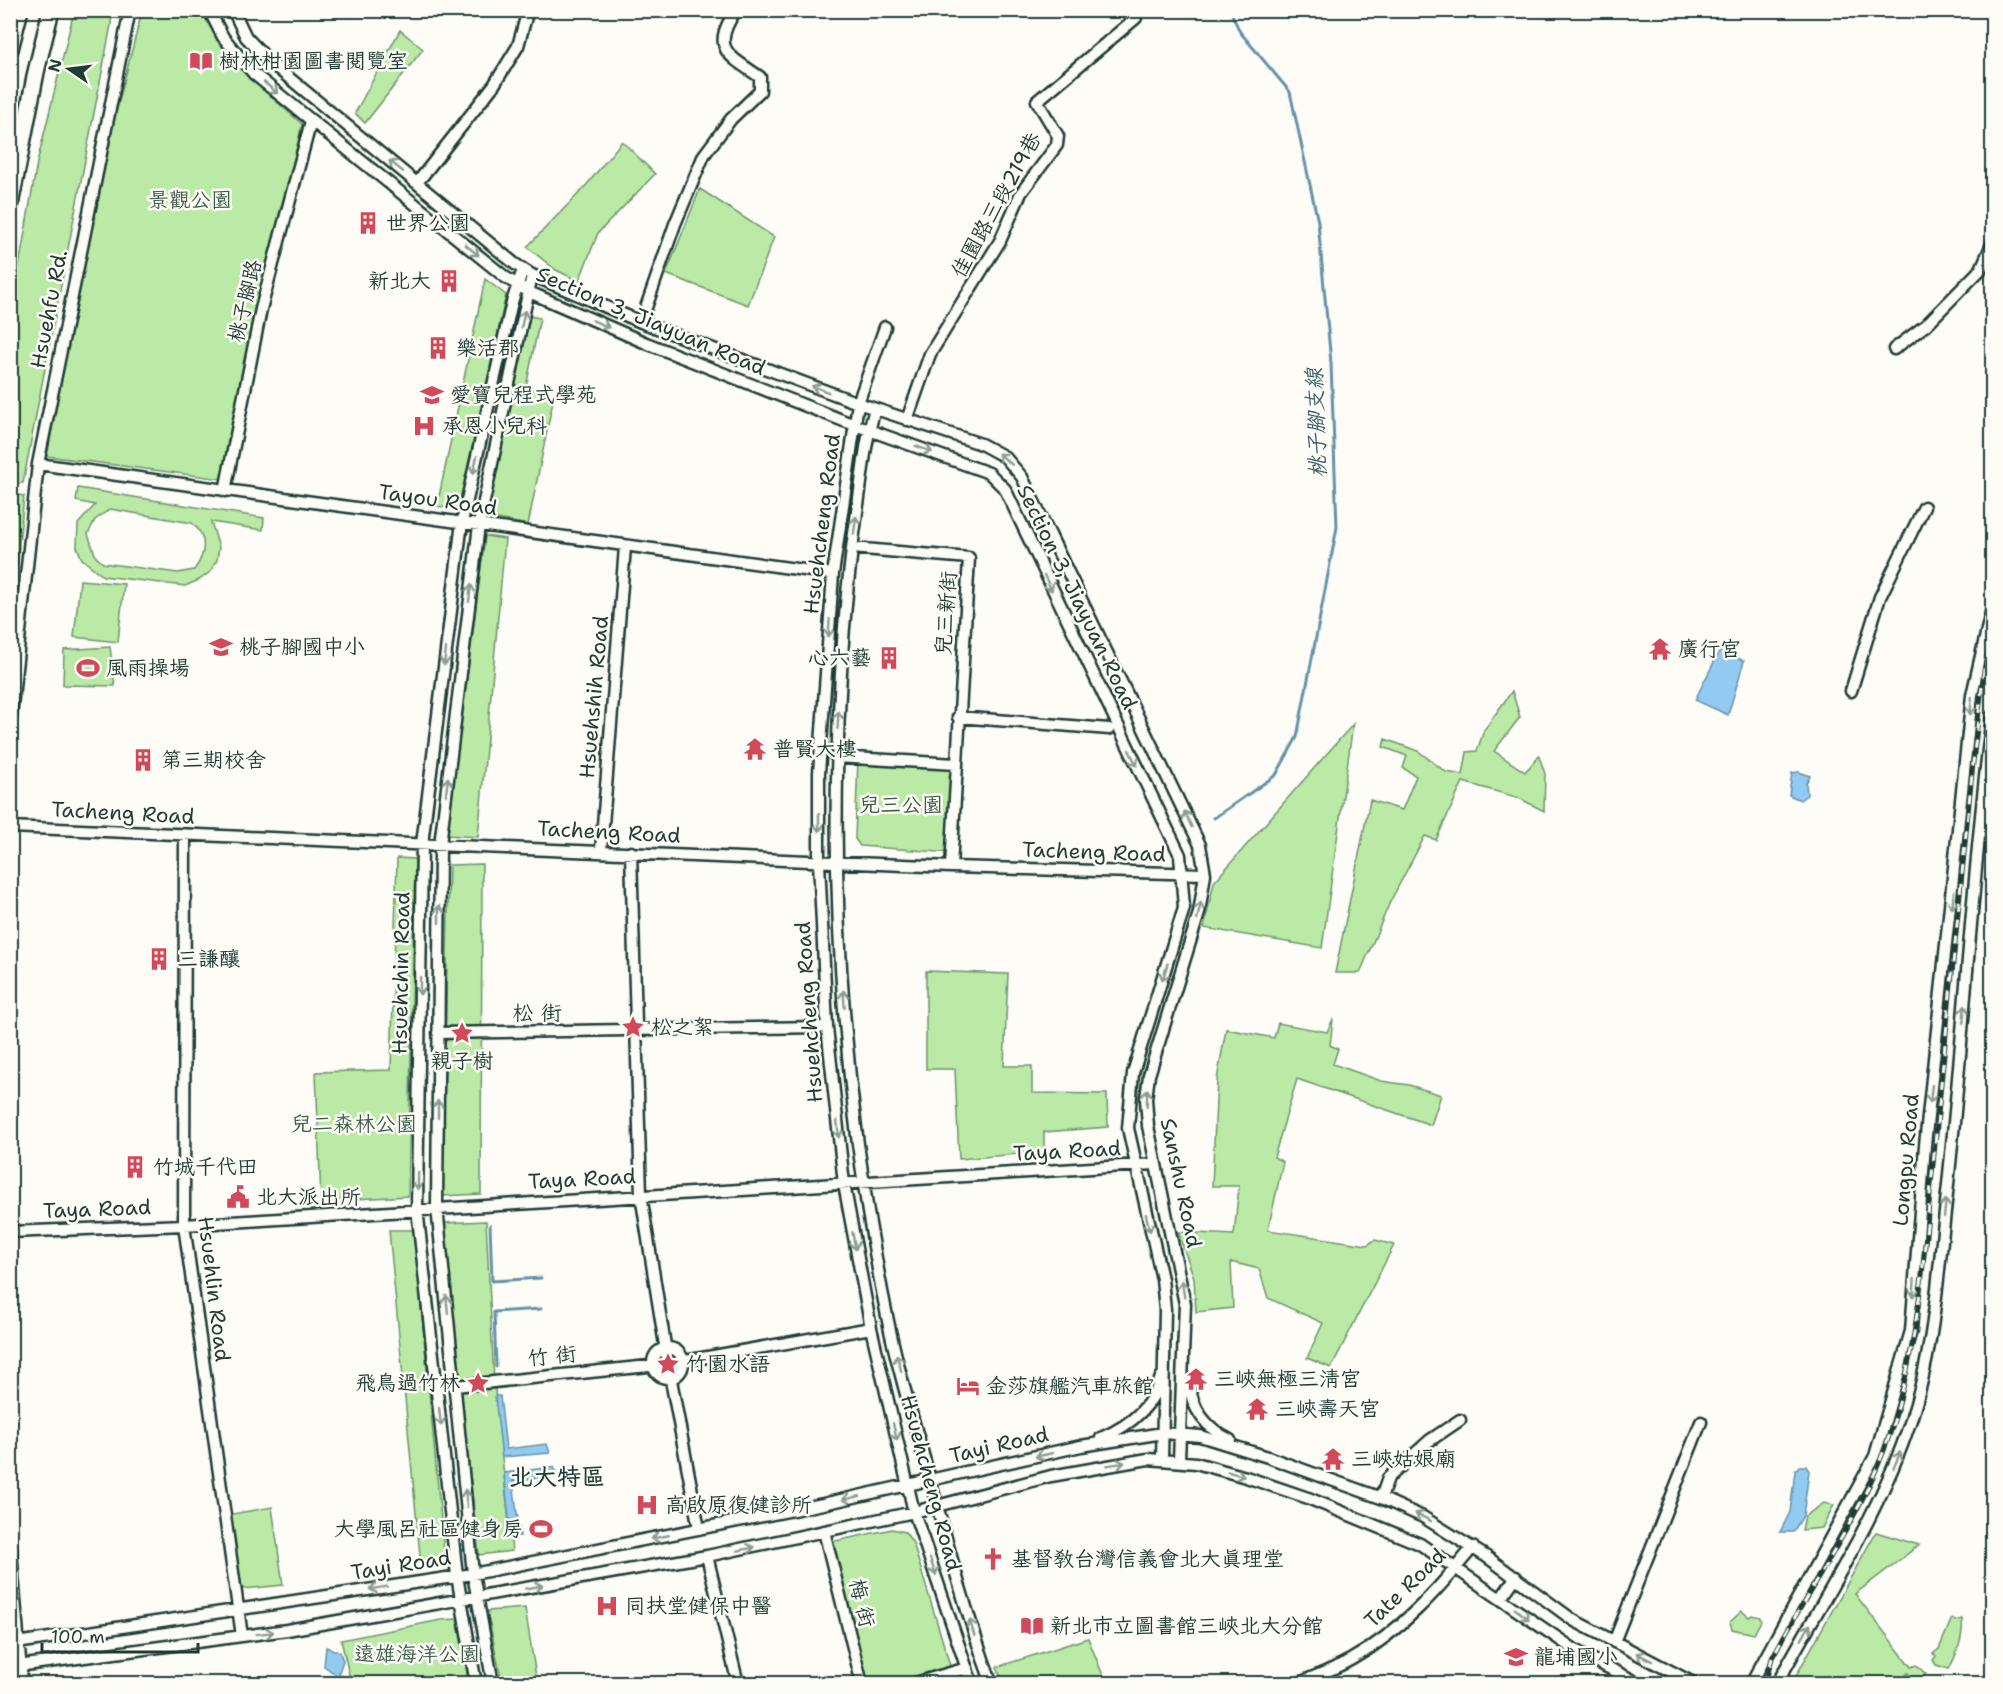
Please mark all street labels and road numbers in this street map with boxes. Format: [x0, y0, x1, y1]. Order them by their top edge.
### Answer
street label: 佳園路三段219巷 [944, 127, 1048, 283]
street label: Hsuehfu Rd. [24, 247, 74, 371]
street label: 桃子腳路 [222, 257, 268, 345]
street label: Section 3, Jiayuan Road [532, 260, 770, 382]
street label: Hsuehcheng Road [797, 432, 847, 616]
street label: Tayou Road [377, 478, 499, 522]
street label: Section 3, Jiayuan Road [1010, 480, 1144, 714]
street label: 兒三新街 [929, 570, 963, 656]
street label: Hsuehshih Road [573, 615, 615, 779]
street label: Tacheng Road [51, 795, 195, 831]
street label: Tacheng Road [537, 814, 681, 850]
street label: Tacheng Road [1022, 836, 1166, 868]
street label: Hsuehchin Road [386, 891, 416, 1055]
street label: Hsuehcheng Road [789, 920, 829, 1104]
street label: 松 街 [512, 999, 562, 1027]
street label: Longpu Road [1886, 1093, 1926, 1227]
street label: Sanshu Road [1154, 1116, 1208, 1250]
street label: Taya Road [1012, 1134, 1122, 1168]
street label: Taya Road [527, 1162, 637, 1196]
street label: Taya Road [43, 1193, 151, 1225]
street label: Hsuehlin Road [191, 1215, 237, 1363]
street label: 竹 街 [526, 1340, 578, 1372]
street label: Hsuehcheng Road [894, 1392, 968, 1574]
street label: Tayi Road [947, 1420, 1051, 1470]
street label: Tate Road [1358, 1542, 1452, 1634]
street label: Tayi Road [349, 1543, 453, 1587]
street label: 梅 街 [842, 1576, 882, 1630]

